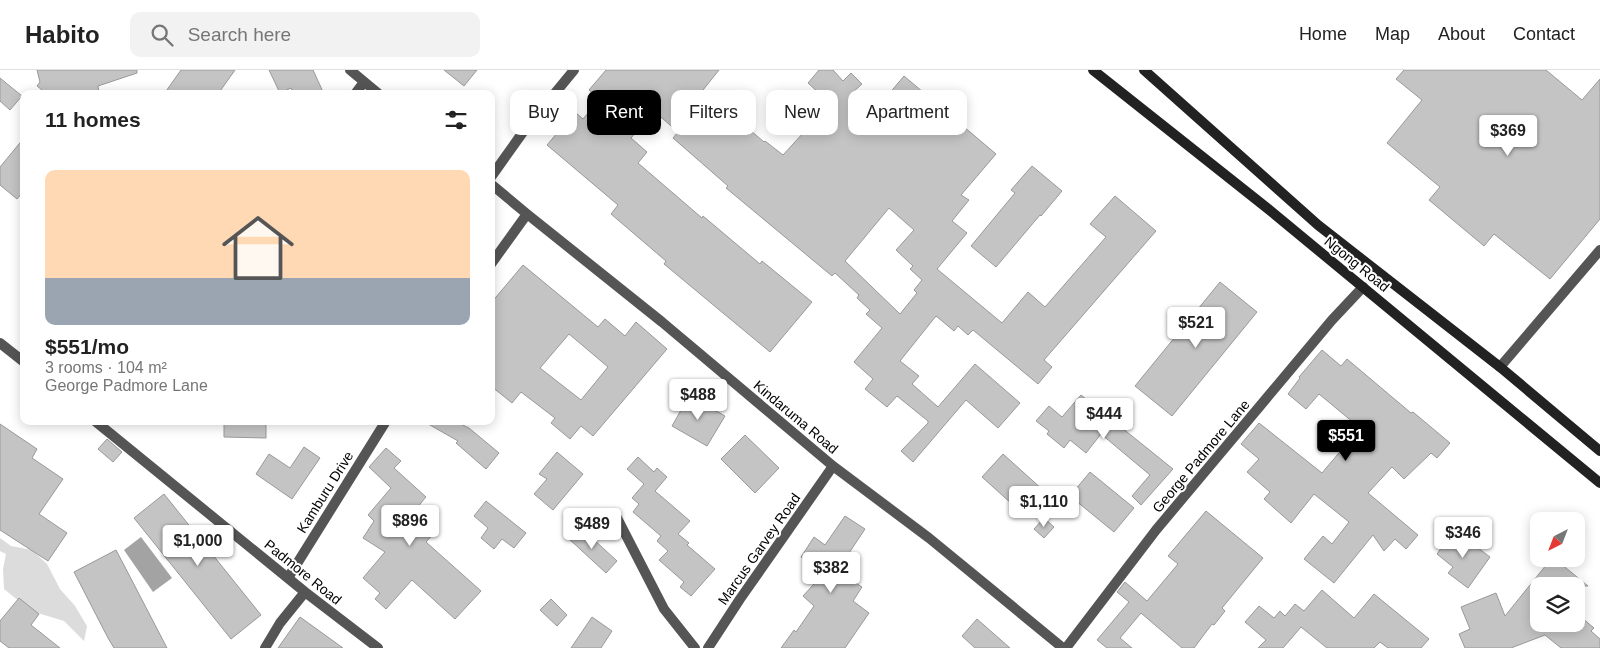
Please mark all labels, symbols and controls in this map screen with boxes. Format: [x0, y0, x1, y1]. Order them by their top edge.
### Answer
search box [130, 12, 480, 57]
text: Habito [25, 21, 100, 48]
icon: search [148, 21, 176, 49]
text: Search here [188, 24, 291, 45]
text: Home [1299, 24, 1347, 44]
text: Map [1375, 24, 1410, 44]
text: About [1438, 24, 1485, 44]
text: Contact [1513, 24, 1575, 44]
chip: Buy [510, 90, 577, 135]
chip: Rent [587, 90, 661, 135]
chip: Filters [671, 90, 756, 135]
chip: New [766, 90, 838, 135]
chip: Apartment [848, 90, 967, 135]
icon: filters [442, 106, 470, 134]
text: 11 homes [45, 108, 141, 131]
pin: $369 [1478, 114, 1538, 157]
text: $369 [1490, 122, 1526, 139]
icon: home [213, 203, 303, 293]
street label: Ngong Road [1321, 233, 1393, 295]
pin: $521 [1166, 306, 1226, 349]
text: $521 [1178, 314, 1214, 331]
text: $551/mo [45, 335, 129, 358]
text: 3 rooms · 104 m² [45, 359, 167, 376]
text: George Padmore Lane [45, 377, 208, 394]
street label: Kindaruma Road [751, 377, 841, 457]
pin: $488 [668, 378, 728, 421]
text: $488 [680, 386, 716, 403]
street label: George Padmore Lane [1149, 396, 1253, 516]
pin: $444 [1074, 398, 1134, 440]
text: $444 [1086, 405, 1122, 422]
pin: $551 [1316, 420, 1376, 462]
text: $551 [1328, 427, 1364, 444]
street label: Kamburu Drive [293, 448, 357, 536]
pin: $1,110 [1003, 486, 1085, 528]
street label: Marcus Garvey Road [715, 490, 803, 608]
text: $1,110 [1020, 493, 1068, 510]
pin: $896 [380, 504, 440, 547]
pin: $489 [562, 508, 622, 550]
text: $896 [392, 512, 428, 529]
north arrow [1530, 512, 1585, 568]
map controls [1530, 512, 1585, 632]
text: $489 [574, 515, 610, 532]
pin: $346 [1433, 516, 1493, 559]
pin: $1,000 [157, 524, 239, 567]
text: $346 [1445, 524, 1481, 541]
text: $1,000 [174, 532, 222, 549]
street label: Padmore Road [261, 536, 345, 608]
pin: $382 [801, 552, 861, 594]
text: $382 [813, 559, 849, 576]
button: layers [1530, 577, 1585, 632]

